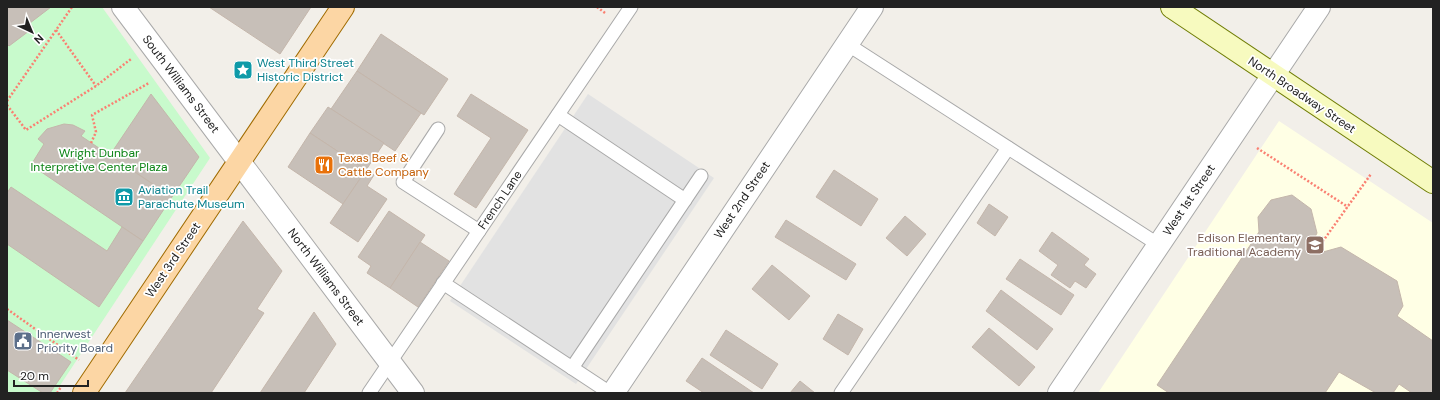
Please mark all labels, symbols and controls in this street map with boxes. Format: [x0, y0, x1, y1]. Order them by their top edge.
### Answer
north arrow [12, 12, 52, 52]
text: N [31, 31, 47, 47]
street label: South Williams Street [139, 32, 223, 137]
street label: North Broadway Street [1245, 53, 1359, 137]
place label: West Third Street Historic District [257, 55, 354, 85]
place icon: West Third Street Historic District [232, 59, 254, 81]
park label: Wright Dunbar Interpretive Center Plaza [31, 145, 167, 175]
place label: Texas Beef & Cattle Company [338, 150, 429, 180]
restaurant icon: Texas Beef & Cattle Company [313, 154, 335, 176]
street label: West 2nd Street [710, 158, 774, 242]
street label: West 1st Street [1159, 161, 1219, 239]
street label: French Lane [474, 167, 526, 233]
place label: Aviation Trail Parachute Museum [138, 182, 245, 212]
museum icon: Aviation Trail Parachute Museum [113, 186, 135, 208]
street label: West 3rd Street [142, 219, 204, 301]
street label: North Williams Street [284, 225, 368, 329]
place label: Edison Elementary Traditional Academy [1187, 230, 1301, 260]
school or university icon: Edison Elementary Traditional Academy [1304, 234, 1326, 256]
place label: Innerwest Priority Board [37, 326, 113, 356]
public building icon: Innerwest Priority Board [12, 330, 34, 352]
scale bar [14, 362, 88, 388]
text: 20 m [20, 368, 49, 384]

